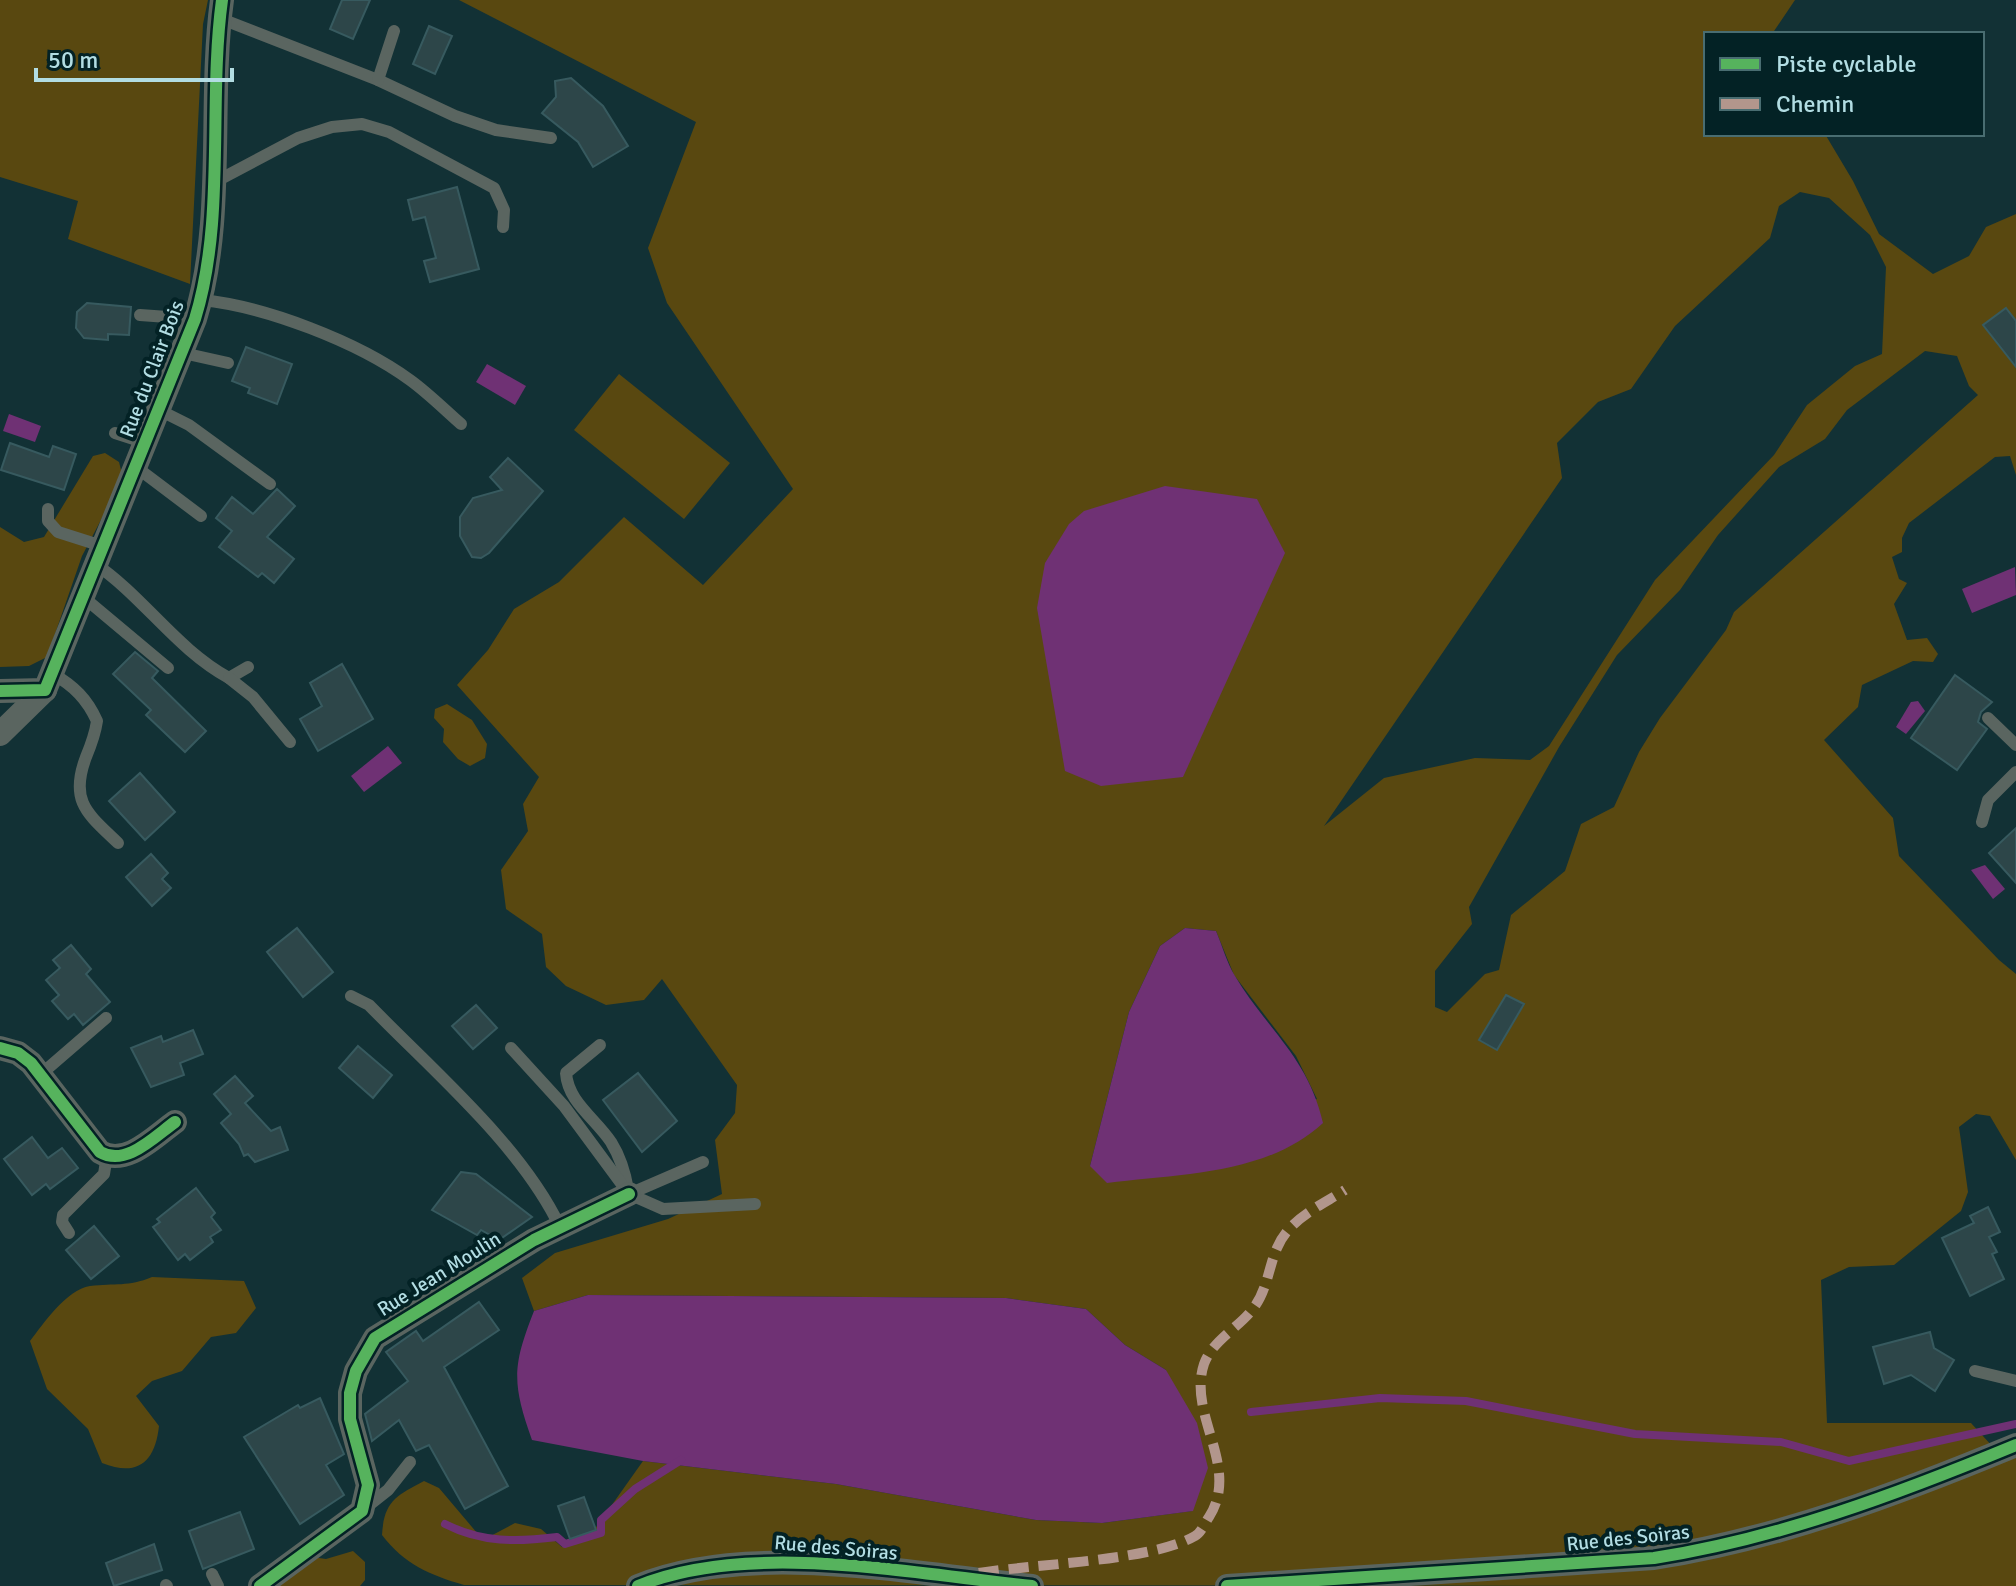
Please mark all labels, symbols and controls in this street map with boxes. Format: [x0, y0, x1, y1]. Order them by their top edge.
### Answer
scale bar [36, 32, 232, 82]
legend [1704, 32, 1984, 136]
text: 50 m [48, 45, 98, 75]
text: Piste cyclable [1776, 49, 1916, 79]
text: Chemin [1776, 89, 1854, 119]
street label: Rue du Clair Bois [114, 297, 190, 441]
street label: Rue Jean Moulin [373, 1226, 505, 1322]
street label: Rue des Soiras [1565, 1519, 1691, 1557]
street label: Rue des Soiras [773, 1530, 899, 1566]

